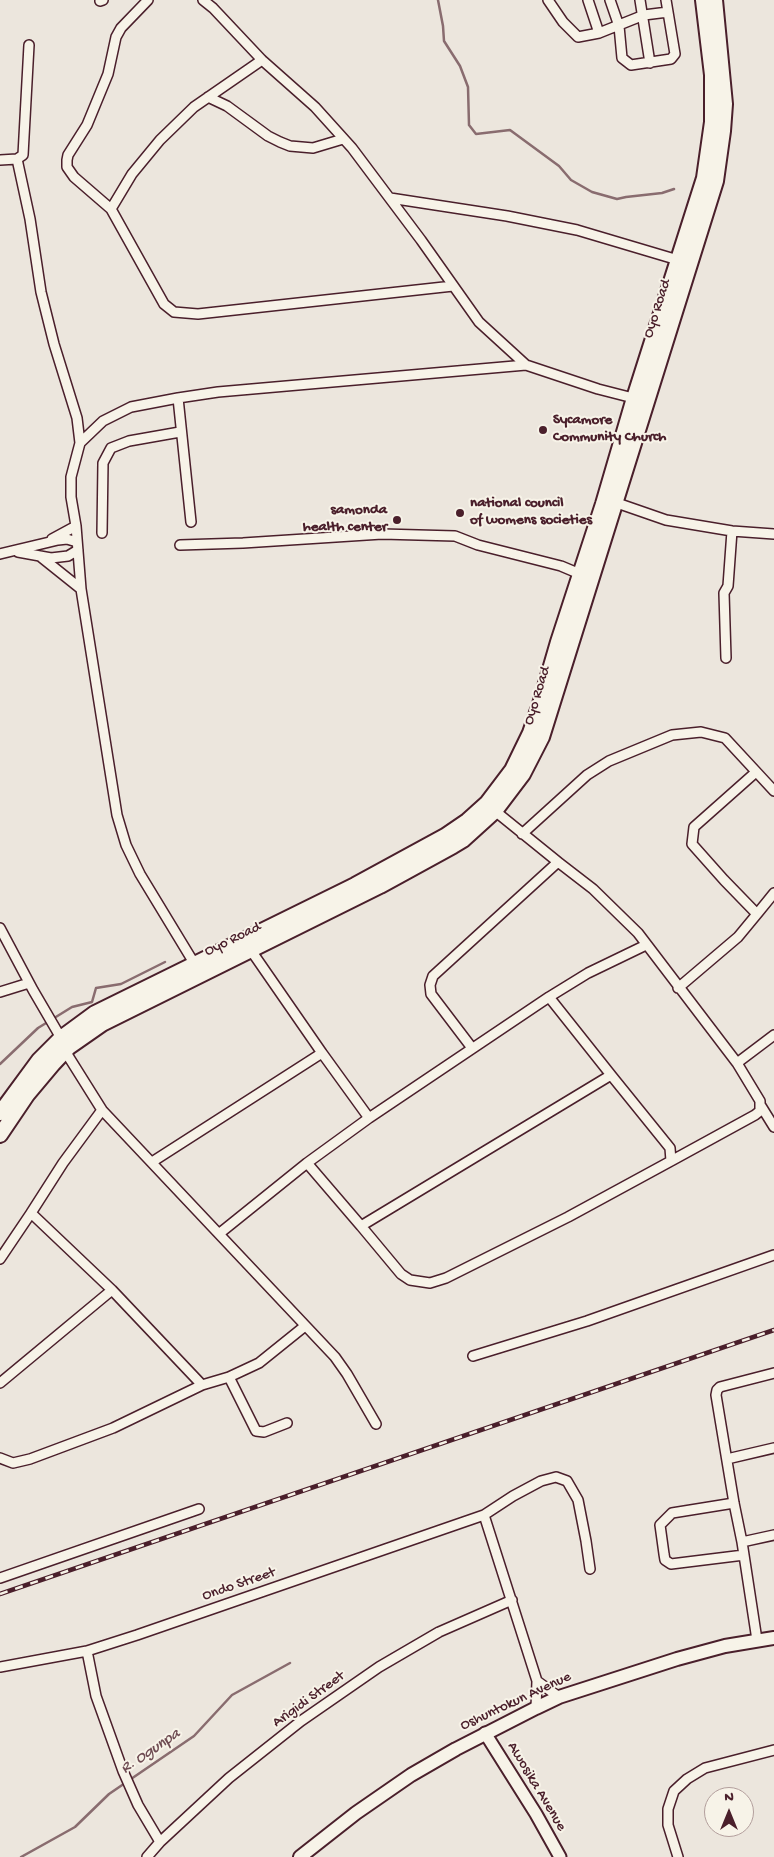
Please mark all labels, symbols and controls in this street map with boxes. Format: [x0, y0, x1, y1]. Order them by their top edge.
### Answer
street label: Oyo Road [640, 277, 676, 341]
place label: Sycamore Community Church [553, 412, 666, 447]
marker: Sycamore Community Church [537, 424, 549, 436]
place label: national council of womens societies [470, 495, 592, 530]
place label: samonda health center [303, 502, 387, 537]
marker: national council of womens societies [454, 507, 466, 519]
marker: samonda health center [391, 514, 403, 526]
street label: Oyo Road [521, 664, 555, 728]
street label: Oyo Road [202, 919, 264, 961]
street label: Ondo Street [200, 1564, 278, 1606]
street label: Arigidi Street [269, 1668, 349, 1732]
street label: Oshuntokun Avenue [458, 1668, 574, 1736]
water label: R. Ogunpa [118, 1725, 184, 1779]
street label: Awosika Avenue [502, 1739, 570, 1835]
north arrow [704, 1787, 754, 1837]
text: N [724, 1789, 734, 1806]

